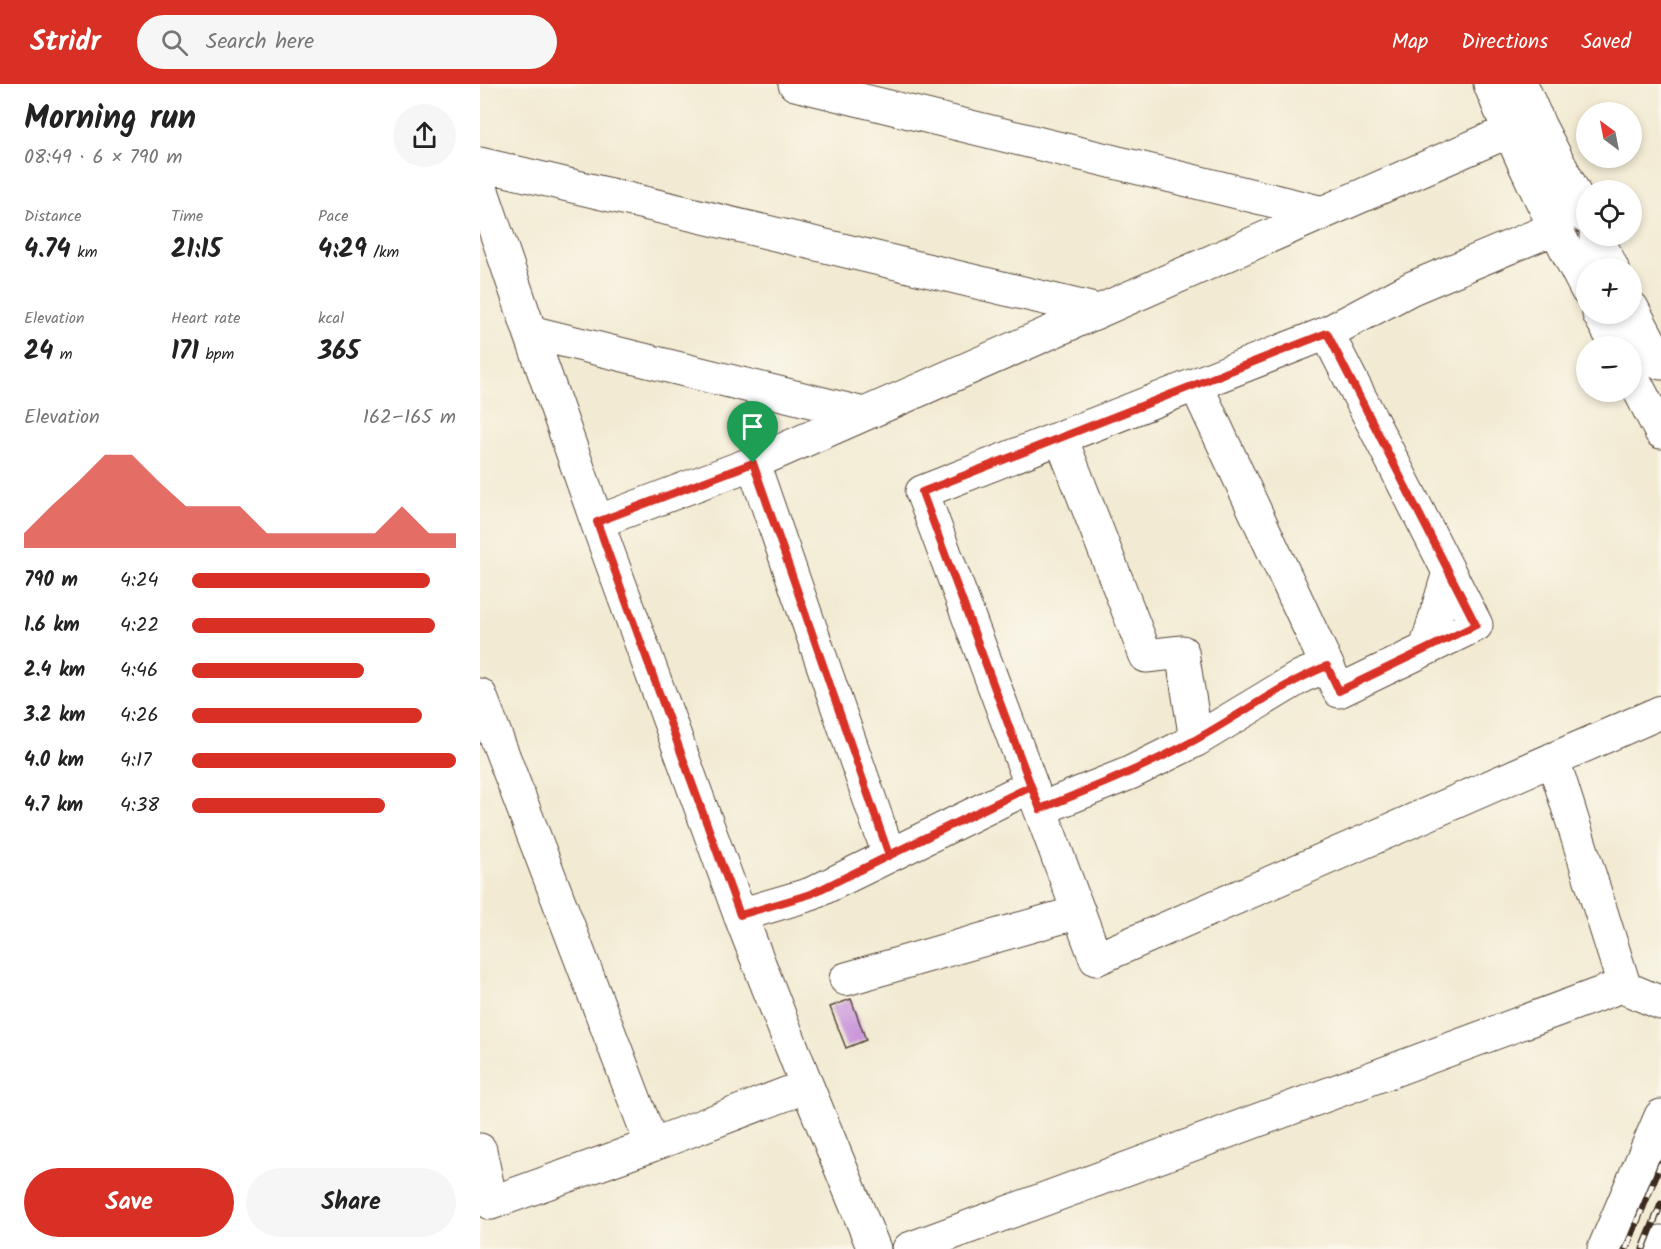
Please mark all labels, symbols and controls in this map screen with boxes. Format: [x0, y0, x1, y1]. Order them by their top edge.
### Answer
search box [137, 15, 557, 69]
text: Stridr [30, 20, 101, 65]
text: Search here [206, 25, 314, 60]
icon: search [158, 26, 191, 59]
text: Map [1392, 26, 1428, 59]
text: Directions [1461, 26, 1548, 59]
text: Saved [1581, 26, 1631, 59]
text: Morning run [24, 93, 196, 146]
north arrow [1576, 102, 1642, 168]
map controls [1576, 102, 1642, 402]
button: share [393, 104, 456, 167]
text: 08:49 · 6 × 790 m [24, 142, 182, 174]
button: locate [1576, 180, 1642, 246]
text: Distance [24, 204, 82, 229]
text: Time [171, 204, 203, 229]
text: Pace [318, 204, 349, 229]
text: 4.74 [24, 229, 71, 271]
text: 21:15 [171, 229, 221, 271]
text: 4:29 [318, 229, 367, 271]
text: km [71, 240, 97, 265]
text: /km [367, 240, 399, 265]
button: + [1576, 258, 1642, 324]
text: Elevation [24, 306, 85, 331]
text: Heart rate [171, 306, 241, 331]
text: kcal [318, 306, 344, 331]
text: 24 [24, 331, 53, 373]
text: 171 [171, 331, 199, 373]
text: 365 [318, 331, 359, 373]
button: − [1576, 336, 1642, 402]
text: m [53, 342, 72, 367]
text: bpm [199, 342, 234, 367]
pin [727, 401, 778, 463]
text: Elevation [24, 402, 100, 434]
text: 162–165 m [363, 402, 456, 434]
icon: arrive [736, 410, 769, 443]
text: 790 m [24, 565, 78, 597]
text: 4:24 [120, 565, 159, 597]
text: 1.6 km [24, 610, 80, 642]
text: 4:22 [120, 610, 159, 642]
text: 2.4 km [24, 655, 85, 687]
text: 4:46 [120, 655, 158, 687]
text: 3.2 km [24, 700, 85, 732]
text: 4:26 [120, 700, 159, 732]
text: 4.0 km [24, 745, 84, 777]
text: 4:17 [120, 745, 151, 777]
text: 4.7 km [24, 790, 83, 822]
text: 4:38 [120, 790, 159, 822]
button: Save [24, 1168, 234, 1237]
button: Share [246, 1168, 456, 1237]

